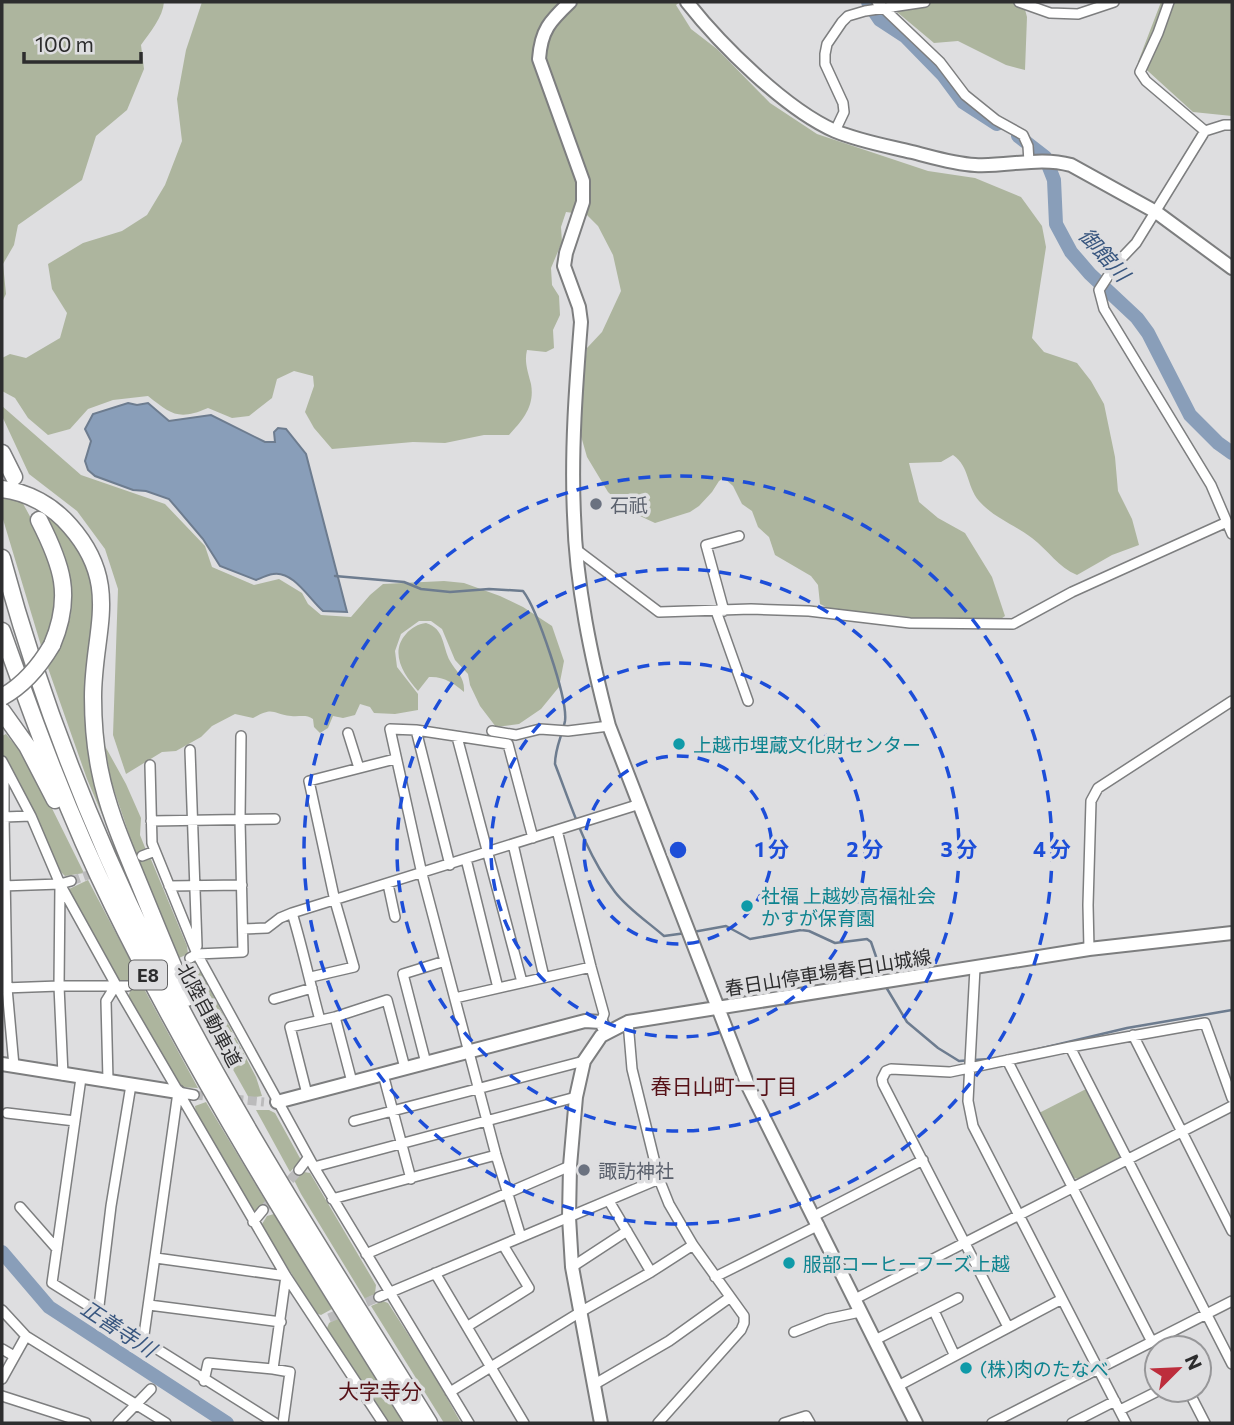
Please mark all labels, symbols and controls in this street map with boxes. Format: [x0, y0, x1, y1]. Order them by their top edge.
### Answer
scale bar [24, 21, 142, 65]
text: 100 m [35, 31, 94, 56]
water label: 御館川 [1075, 222, 1137, 287]
place label: 石祇 [610, 493, 648, 516]
marker: 石祇 [588, 496, 604, 512]
place label: 上越市埋蔵文化財センター [693, 733, 921, 756]
marker: 上越市埋蔵文化財センター [671, 736, 687, 752]
text: 1 分 [755, 836, 789, 861]
text: 2 分 [847, 836, 883, 861]
text: 3 分 [940, 836, 978, 861]
text: 4 分 [1033, 836, 1071, 861]
centre of rings [666, 838, 690, 862]
place label: 社福 上越妙高福祉会 かすが保育園 [761, 884, 936, 929]
marker: 社福 上越妙高福祉会 かすが保育園 [739, 898, 755, 914]
street label: 春日山停車場春日山城線 [723, 944, 933, 1000]
street label: 北陸自動車道 [173, 959, 247, 1071]
road number: E8 [129, 960, 167, 990]
district label: 春日山町一丁目 [651, 1073, 798, 1098]
place label: 諏訪神社 [598, 1159, 674, 1182]
marker: 諏訪神社 [576, 1162, 592, 1178]
place label: 服部コーヒーフーズ上越 [803, 1252, 1010, 1275]
marker: 服部コーヒーフーズ上越 [781, 1255, 797, 1271]
water label: 正善寺川 [77, 1295, 163, 1362]
north arrow [1143, 1334, 1213, 1404]
text: N [1181, 1351, 1207, 1373]
place label: (株)肉のたなべ [980, 1357, 1109, 1380]
marker: (株)肉のたなべ [958, 1360, 974, 1376]
district label: 大字寺分 [338, 1378, 422, 1403]

